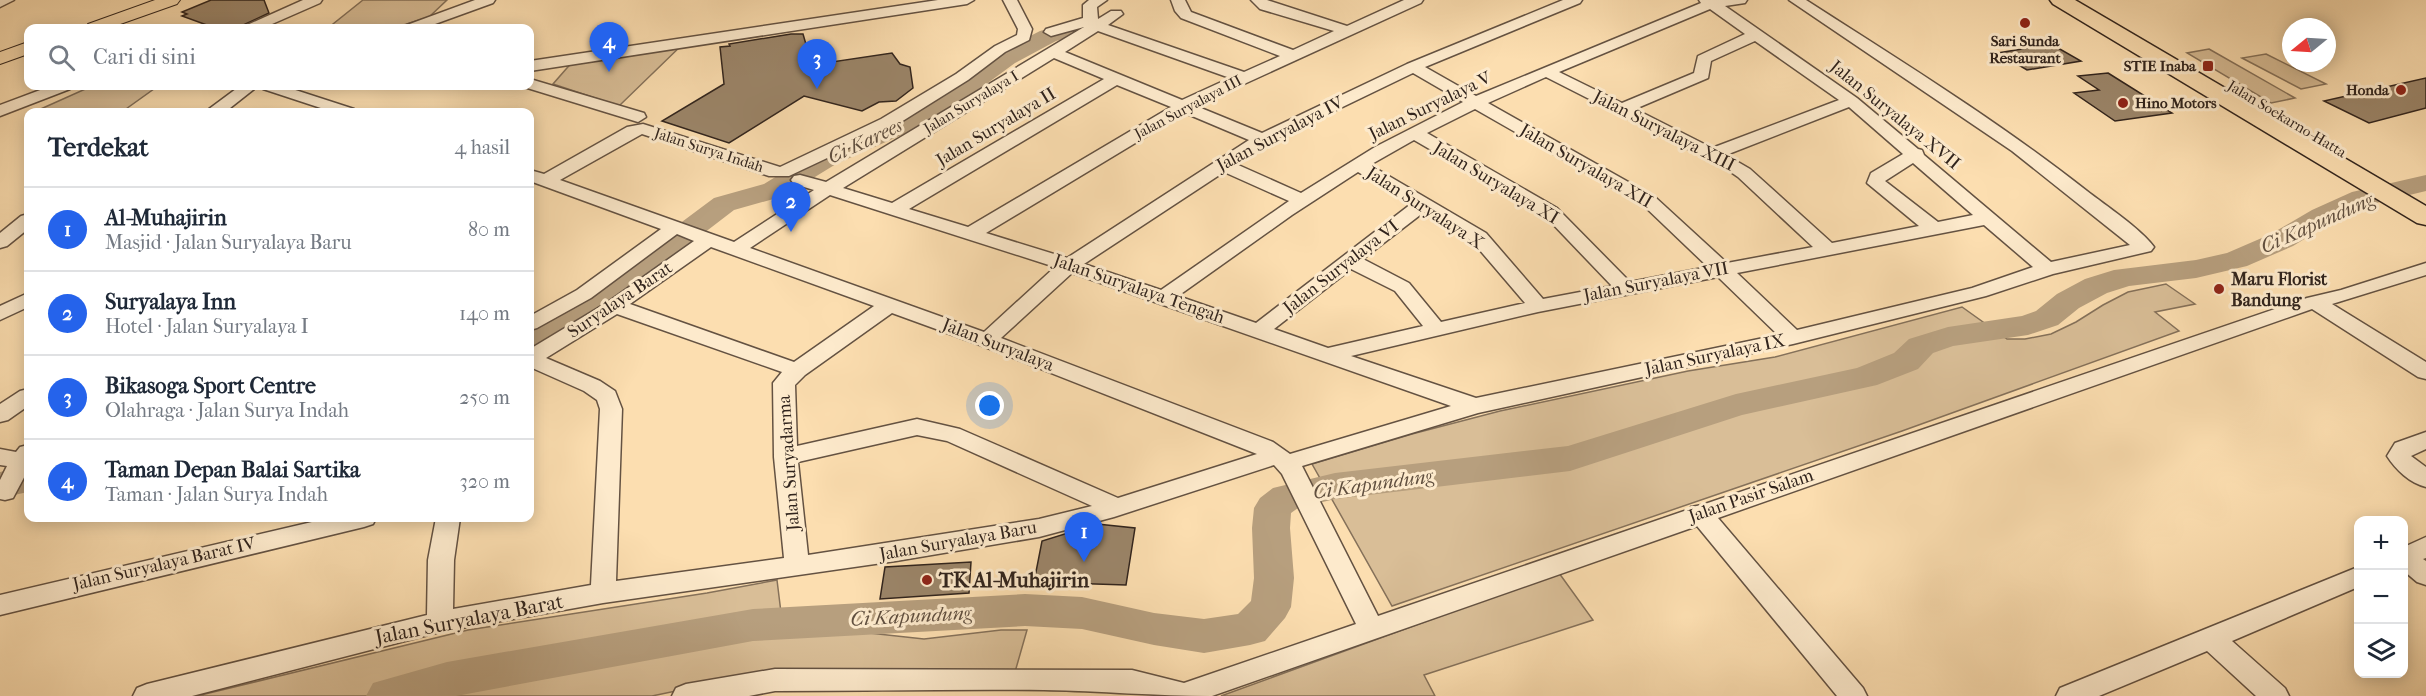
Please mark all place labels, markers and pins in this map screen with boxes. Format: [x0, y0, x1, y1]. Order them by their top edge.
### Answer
marker: Sari Sunda Restaurant [2018, 16, 2032, 30]
pin: 4 [590, 22, 628, 72]
place label: Sari Sunda Restaurant [1989, 32, 2061, 67]
pin: 3 [798, 40, 836, 89]
place label: STIE Inaba [2124, 57, 2197, 75]
marker: STIE Inaba [2201, 59, 2215, 73]
place label: Honda [2346, 81, 2390, 99]
marker: Honda [2394, 83, 2408, 97]
place label: Hino Motors [2135, 94, 2217, 112]
marker: Hino Motors [2116, 96, 2130, 110]
pin: 2 [772, 182, 810, 232]
place label: Maru Florist Bandung [2230, 269, 2328, 311]
marker: Maru Florist Bandung [2212, 282, 2226, 296]
pin: 1 [1064, 512, 1104, 562]
place label: TK Al-Muhajirin [938, 568, 1090, 592]
marker: TK Al-Muhajirin [920, 573, 934, 587]

